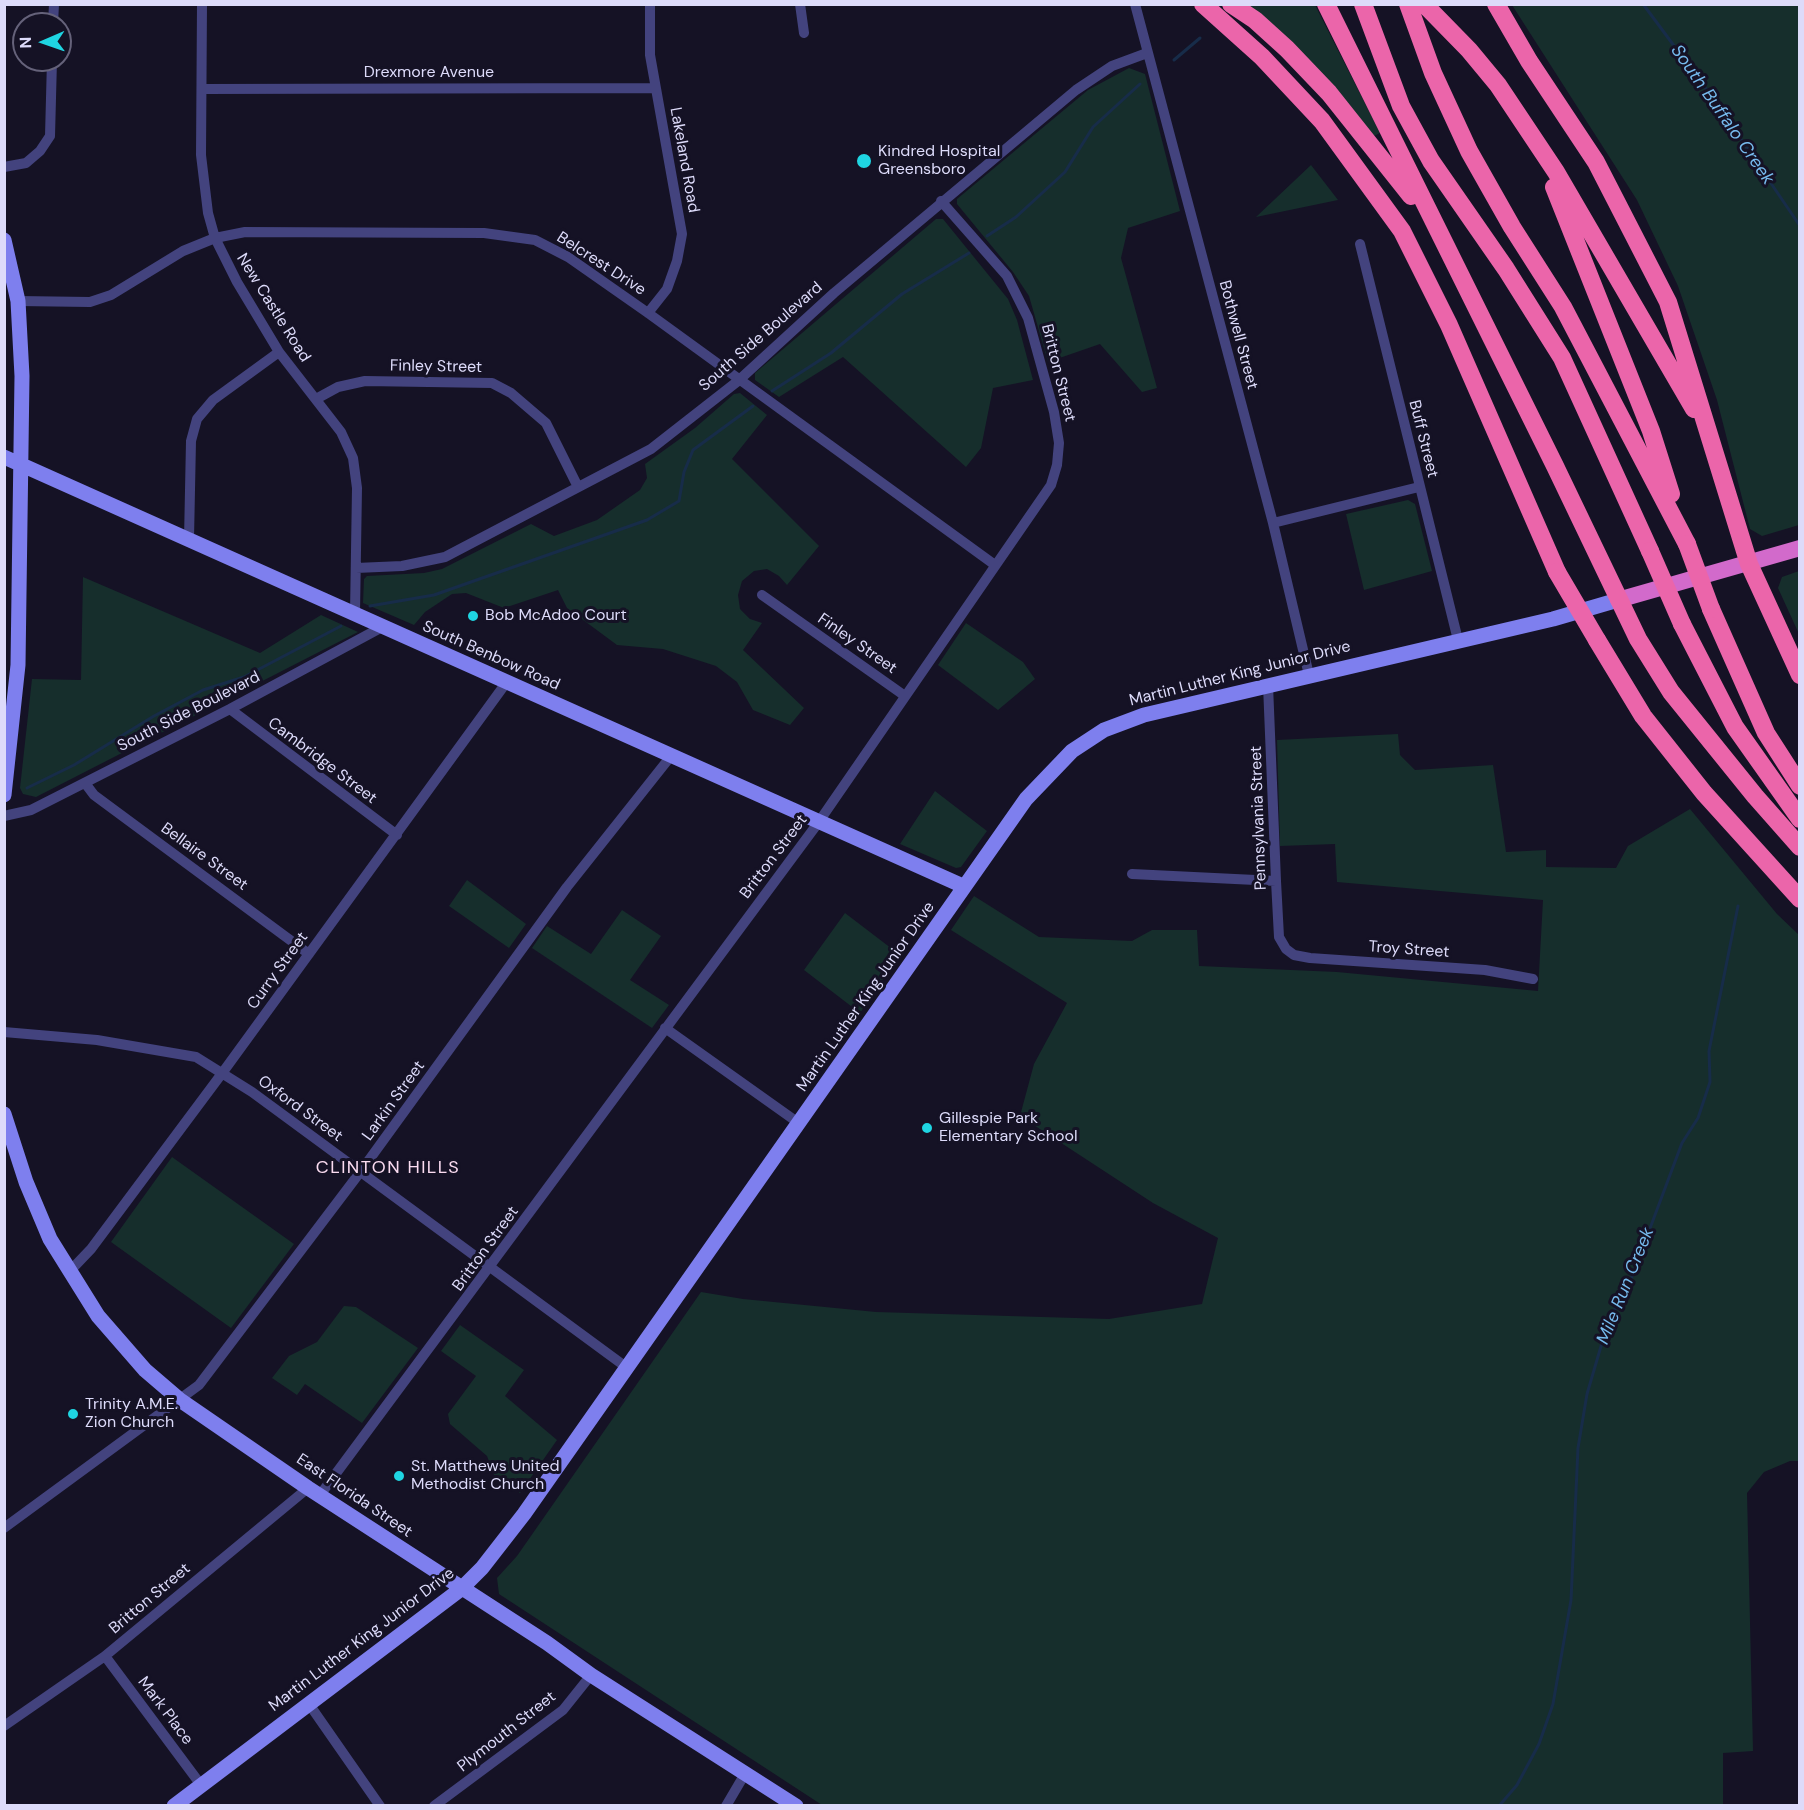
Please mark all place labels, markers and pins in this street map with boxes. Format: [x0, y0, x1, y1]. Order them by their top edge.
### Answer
place label: Kindred Hospital Greensboro [878, 142, 1000, 180]
marker: Kindred Hospital Greensboro [855, 152, 873, 170]
place label: Bob McAdoo Court [485, 606, 627, 626]
marker: Bob McAdoo Court [466, 609, 480, 623]
place label: Gillespie Park Elementary School [939, 1109, 1077, 1147]
marker: Gillespie Park Elementary School [920, 1121, 934, 1135]
place label: Trinity A.M.E. Zion Church [85, 1395, 178, 1433]
marker: Trinity A.M.E. Zion Church [66, 1407, 80, 1421]
place label: St. Matthews United Methodist Church [411, 1457, 560, 1495]
marker: St. Matthews United Methodist Church [392, 1469, 406, 1483]

